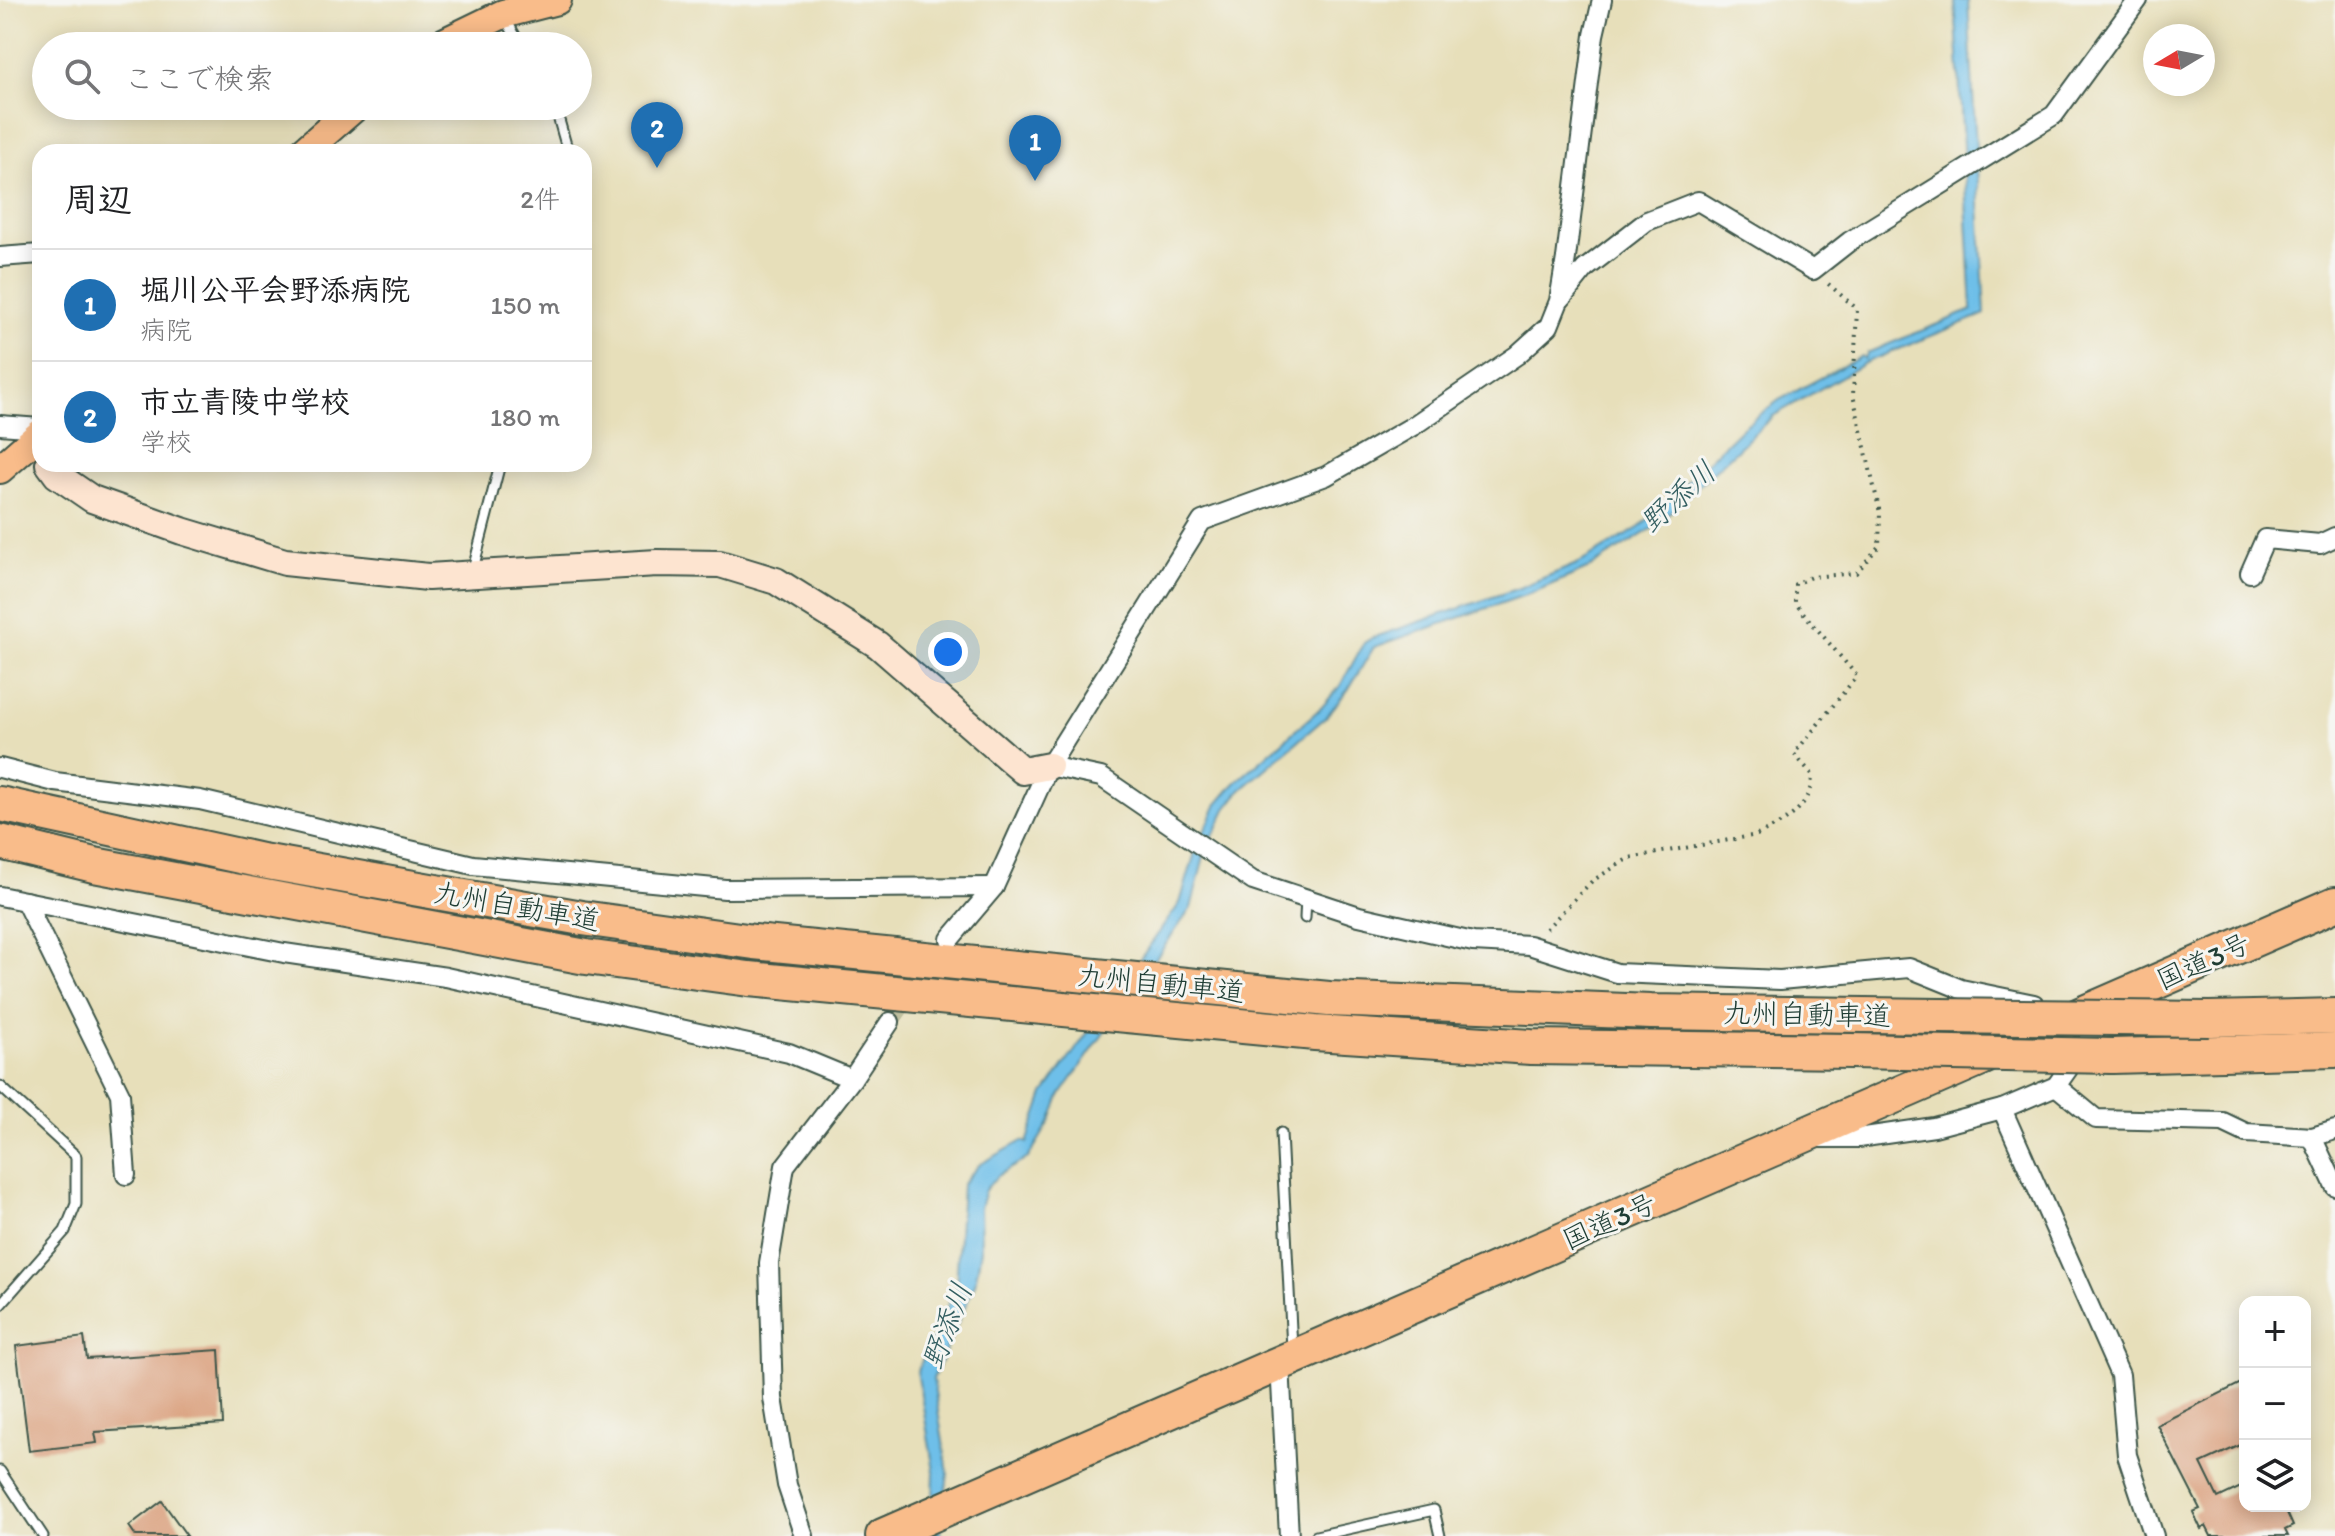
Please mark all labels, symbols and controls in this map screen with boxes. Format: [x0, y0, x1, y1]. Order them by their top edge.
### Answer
north arrow [2143, 24, 2215, 96]
search box [32, 32, 592, 120]
icon: search [60, 54, 104, 98]
text: ここで検索 [124, 60, 274, 97]
pin: 2 [631, 102, 683, 168]
pin: 1 [1009, 115, 1061, 181]
text: 周辺 [64, 179, 132, 220]
text: 2件 [520, 183, 560, 215]
text: 堀川公平会野添病院 [140, 271, 410, 308]
text: 1 [84, 289, 96, 321]
text: 150 m [491, 289, 560, 321]
text: 病院 [140, 314, 192, 346]
text: 市立青陵中学校 [140, 383, 350, 420]
text: 2 [83, 401, 97, 433]
text: 180 m [490, 401, 560, 433]
text: 学校 [140, 426, 192, 458]
water label: 野添川 [1632, 453, 1723, 540]
your location [928, 632, 968, 672]
street label: 九州自動車道 [431, 875, 603, 937]
street label: 国道3号 [2151, 925, 2255, 997]
street label: 九州自動車道 [1076, 957, 1246, 1009]
street label: 九州自動車道 [1723, 996, 1891, 1032]
street label: 国道3号 [1557, 1185, 1661, 1257]
water label: 野添川 [913, 1277, 980, 1374]
map controls [2239, 1296, 2311, 1512]
button: + [2239, 1296, 2311, 1368]
button: − [2239, 1368, 2311, 1440]
button: layers [2239, 1440, 2311, 1512]

